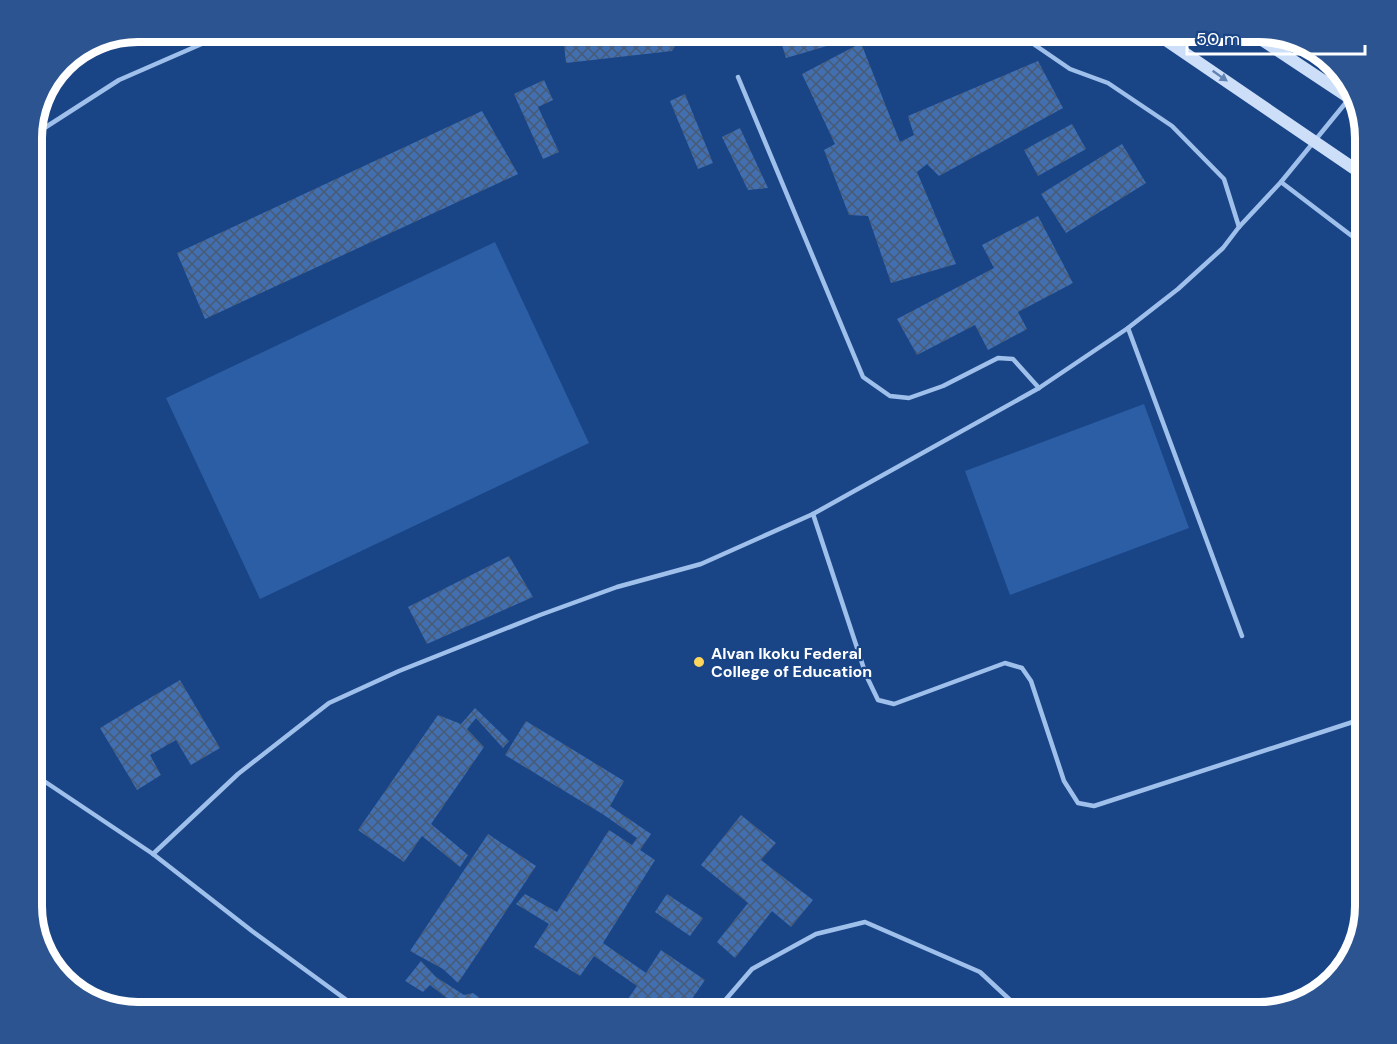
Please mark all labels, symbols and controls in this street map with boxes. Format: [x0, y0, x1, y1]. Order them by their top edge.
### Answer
scale bar [1187, 18, 1366, 56]
text: 50 m [1196, 27, 1240, 51]
one-way arrow [1211, 70, 1227, 82]
place label: Alvan Ikoku Federal College of Education [711, 643, 872, 682]
marker: Alvan Ikoku Federal College of Education [692, 655, 706, 669]

